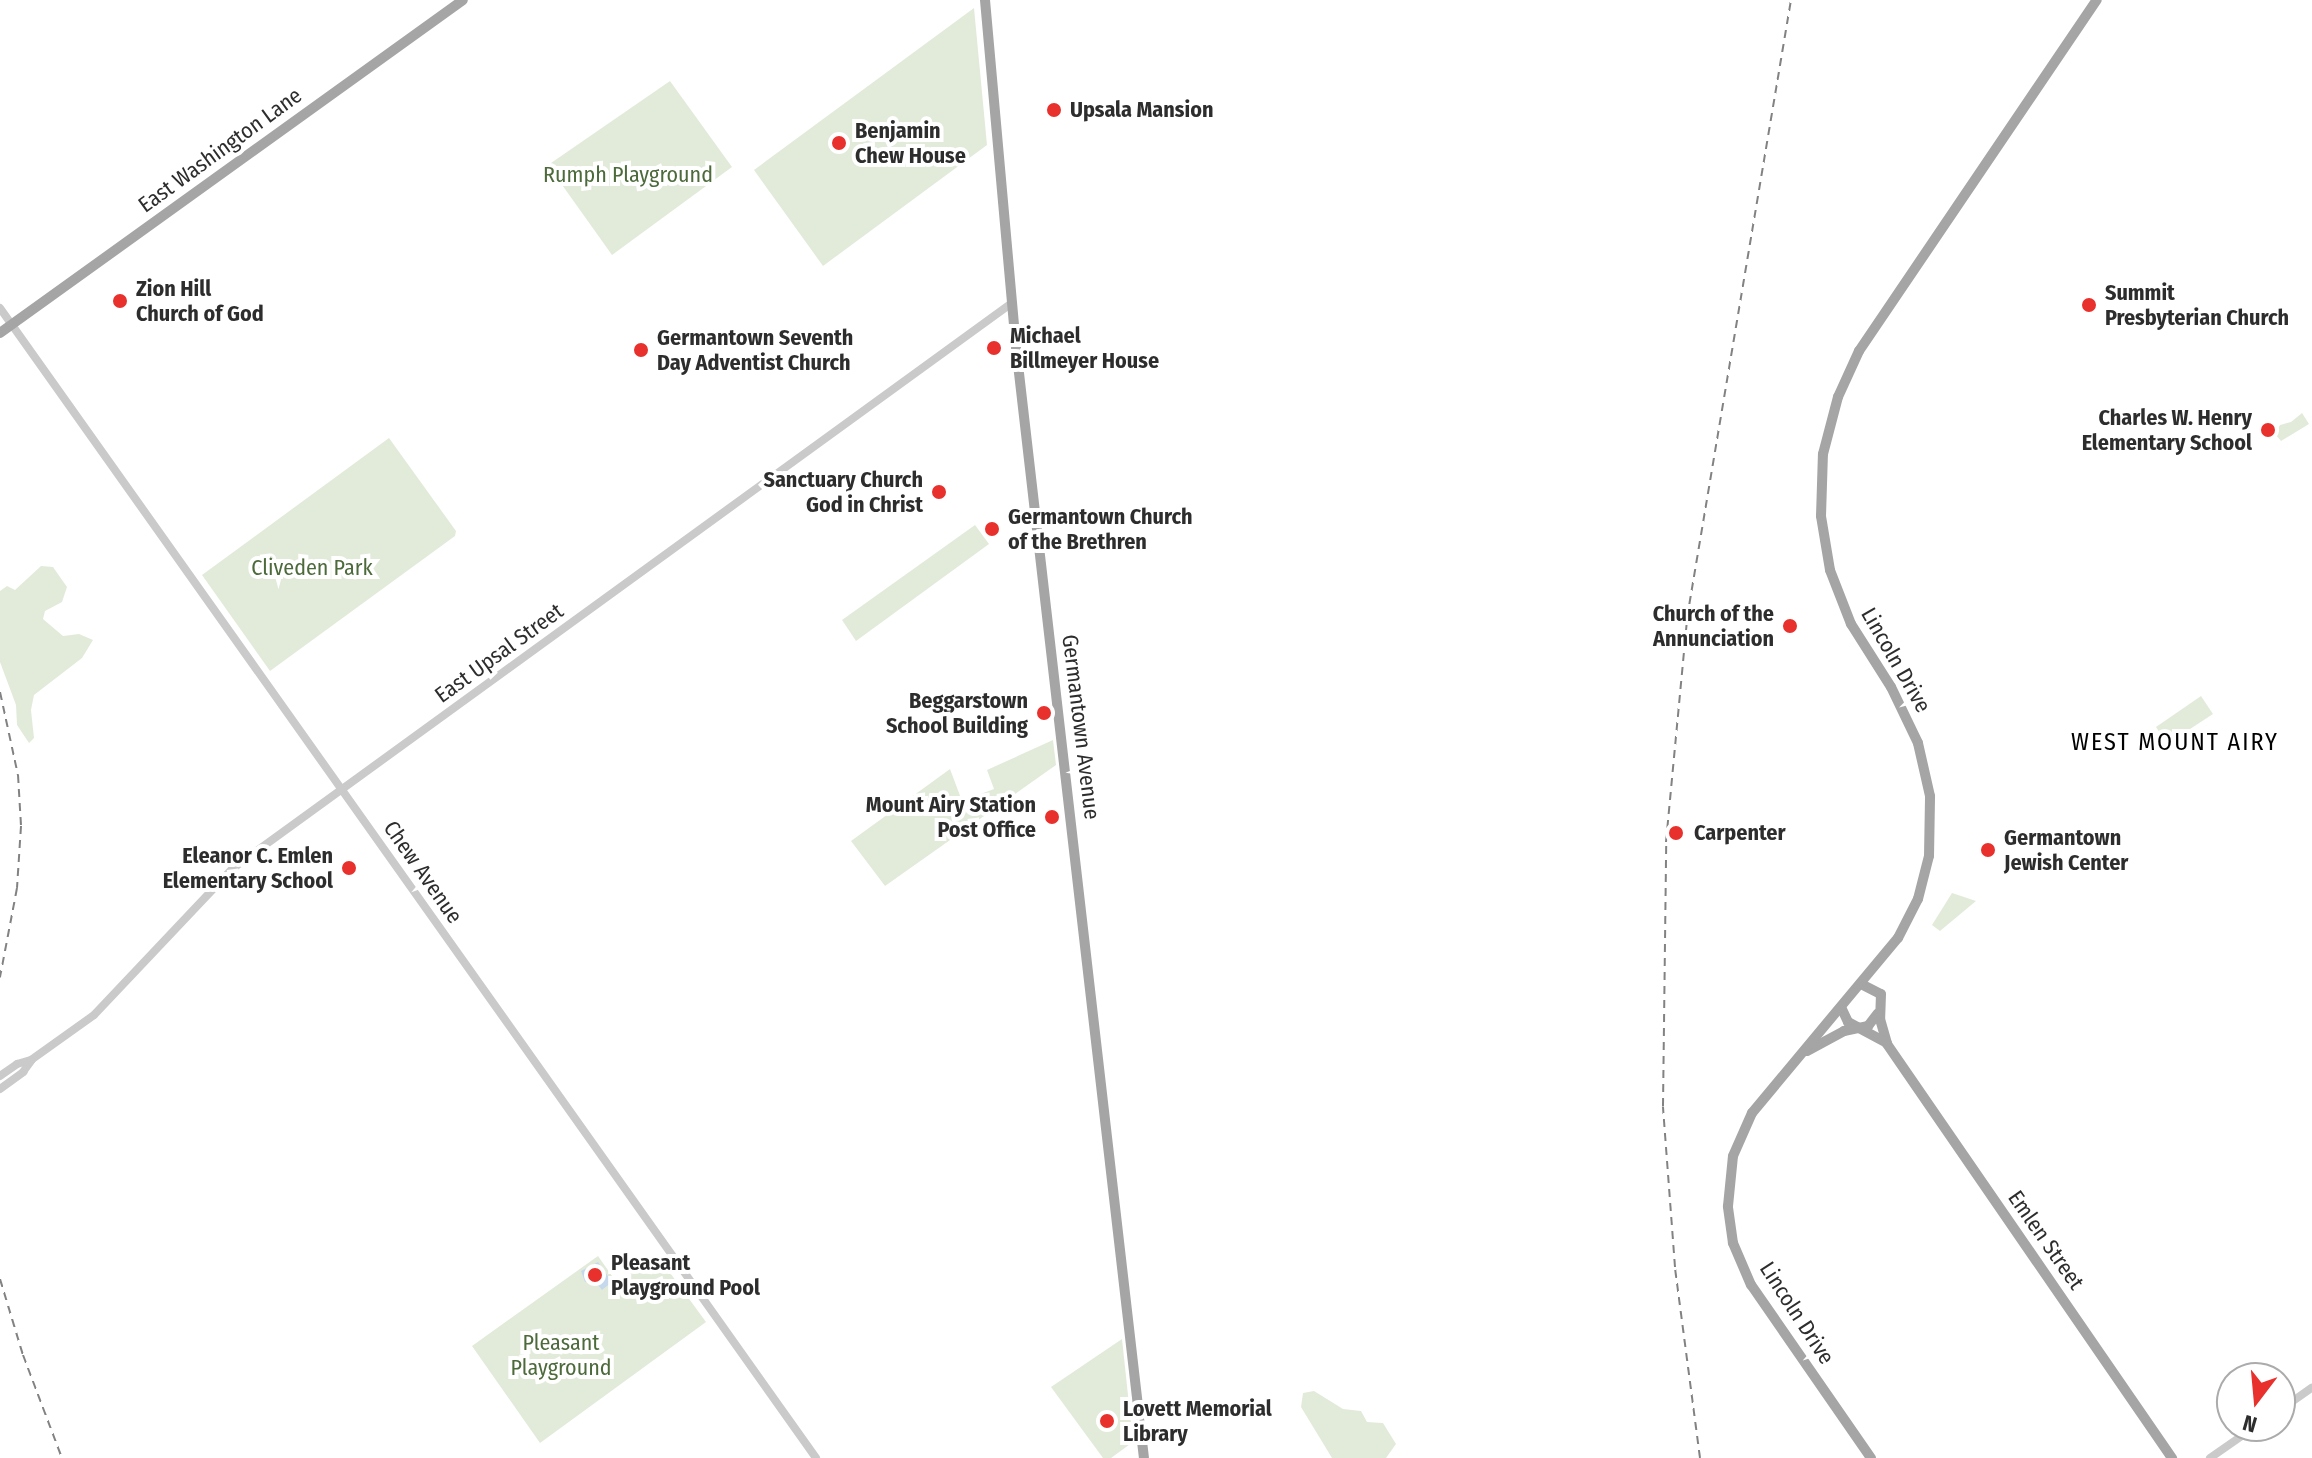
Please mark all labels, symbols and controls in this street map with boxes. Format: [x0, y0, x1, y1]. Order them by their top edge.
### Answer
street label: East Washington Lane [133, 82, 307, 218]
place label: Upsala Mansion [1070, 97, 1213, 123]
marker: Upsala Mansion [1045, 101, 1063, 119]
place label: Benjamin Chew House [855, 117, 966, 168]
marker: Benjamin Chew House [830, 134, 848, 152]
park label: Rumph Playground [543, 162, 713, 188]
place label: Zion Hill Church of God [136, 275, 264, 326]
place label: Summit Presbyterian Church [2105, 279, 2289, 330]
marker: Zion Hill Church of God [111, 292, 129, 310]
marker: Summit Presbyterian Church [2080, 296, 2098, 314]
place label: Michael Billmeyer House [1010, 322, 1159, 374]
place label: Germantown Seventh Day Adventist Church [657, 324, 853, 376]
marker: Michael Billmeyer House [985, 339, 1003, 357]
marker: Germantown Seventh Day Adventist Church [632, 341, 650, 359]
place label: Charles W. Henry Elementary School [2082, 404, 2252, 456]
marker: Charles W. Henry Elementary School [2259, 421, 2277, 439]
place label: Sanctuary Church God in Christ [764, 466, 923, 518]
marker: Sanctuary Church God in Christ [930, 483, 948, 501]
place label: Germantown Church of the Brethren [1008, 503, 1193, 554]
marker: Germantown Church of the Brethren [983, 520, 1001, 538]
park label: Cliveden Park [251, 555, 373, 581]
street label: East Upsal Street [430, 598, 568, 708]
place label: Church of the Annunciation [1653, 600, 1774, 652]
street label: Lincoln Drive [1855, 603, 1937, 717]
marker: Church of the Annunciation [1781, 617, 1799, 635]
street label: Germantown Avenue [1057, 633, 1105, 821]
place label: Beggarstown School Building [886, 687, 1028, 738]
marker: Beggarstown School Building [1035, 704, 1053, 722]
district label: WEST MOUNT AIRY [2071, 729, 2279, 757]
place label: Mount Airy Station Post Office [866, 791, 1036, 842]
marker: Mount Airy Station Post Office [1043, 808, 1061, 826]
street label: Chew Avenue [378, 816, 468, 928]
place label: Carpenter [1694, 820, 1785, 846]
marker: Carpenter [1665, 822, 1687, 844]
place label: Germantown Jewish Center [2004, 824, 2128, 876]
marker: Germantown Jewish Center [1979, 841, 1997, 859]
place label: Eleanor C. Emlen Elementary School [163, 842, 333, 894]
marker: Eleanor C. Emlen Elementary School [340, 859, 358, 877]
street label: Emlen Street [2002, 1186, 2090, 1294]
place label: Pleasant Playground Pool [611, 1249, 760, 1300]
street label: Lincoln Drive [1754, 1257, 1840, 1369]
marker: Pleasant Playground Pool [586, 1266, 604, 1284]
park label: Pleasant Playground [510, 1329, 612, 1380]
north arrow [2216, 1362, 2296, 1442]
place label: Lovett Memorial Library [1123, 1395, 1272, 1446]
text: N [2240, 1409, 2260, 1438]
marker: Lovett Memorial Library [1098, 1412, 1116, 1430]

